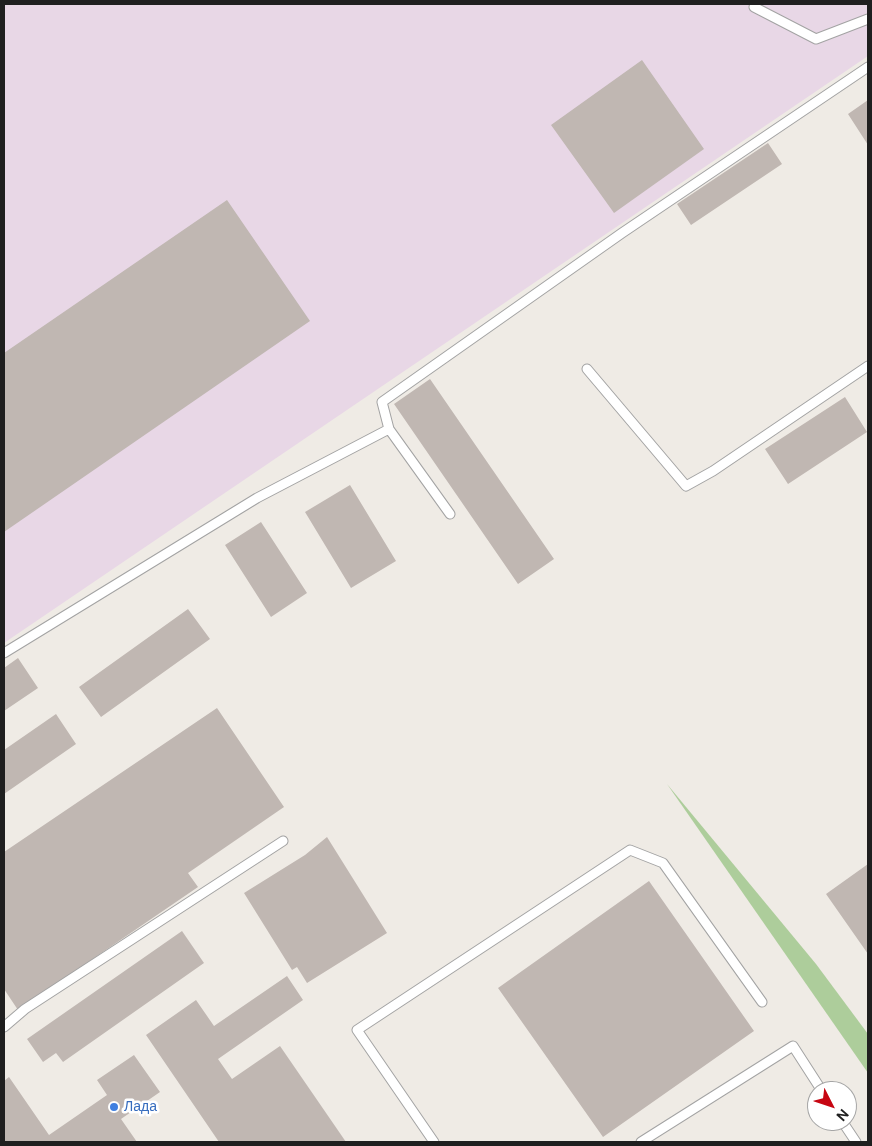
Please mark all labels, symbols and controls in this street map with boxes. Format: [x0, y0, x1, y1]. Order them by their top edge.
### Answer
north arrow [807, 1081, 857, 1131]
place label: Лада [124, 1099, 157, 1115]
marker: Лада [108, 1101, 120, 1113]
text: N [832, 1105, 853, 1125]

